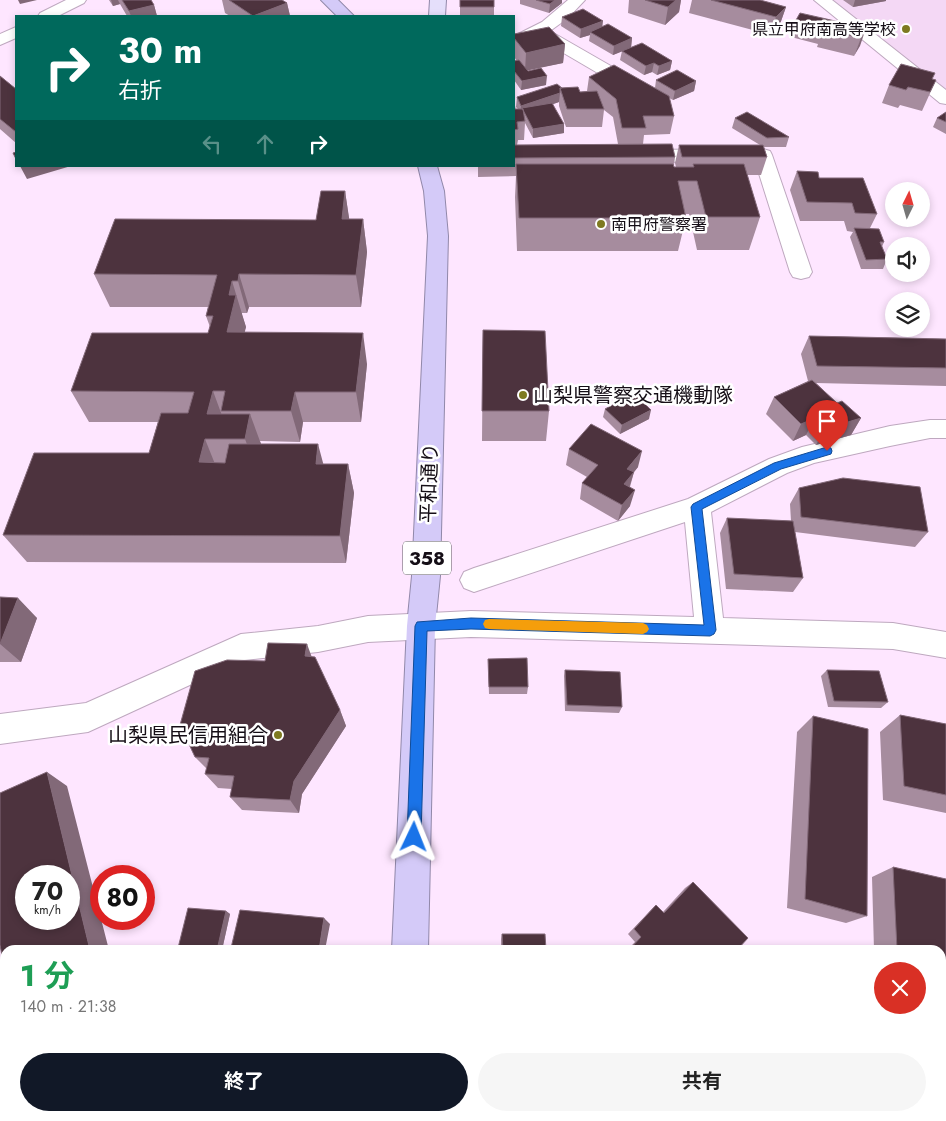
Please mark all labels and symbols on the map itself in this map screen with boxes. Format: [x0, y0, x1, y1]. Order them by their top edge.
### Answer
place label: 県立甲府南高等学校 [752, 18, 896, 41]
marker: 県立甲府南高等学校 [900, 23, 912, 35]
north arrow [885, 182, 930, 228]
place label: 南甲府警察署 [611, 213, 707, 236]
marker: 南甲府警察署 [595, 218, 607, 230]
place label: 山梨県警察交通機動隊 [533, 381, 733, 410]
marker: 山梨県警察交通機動隊 [517, 389, 529, 401]
pin [806, 400, 848, 451]
street label: 平和通り [414, 443, 445, 523]
road number: 358 [403, 542, 451, 574]
place label: 山梨県民信用組合 [108, 721, 268, 750]
marker: 山梨県民信用組合 [272, 729, 284, 741]
position arrow [387, 810, 439, 862]
speed limit sign: 80 [90, 865, 155, 930]

